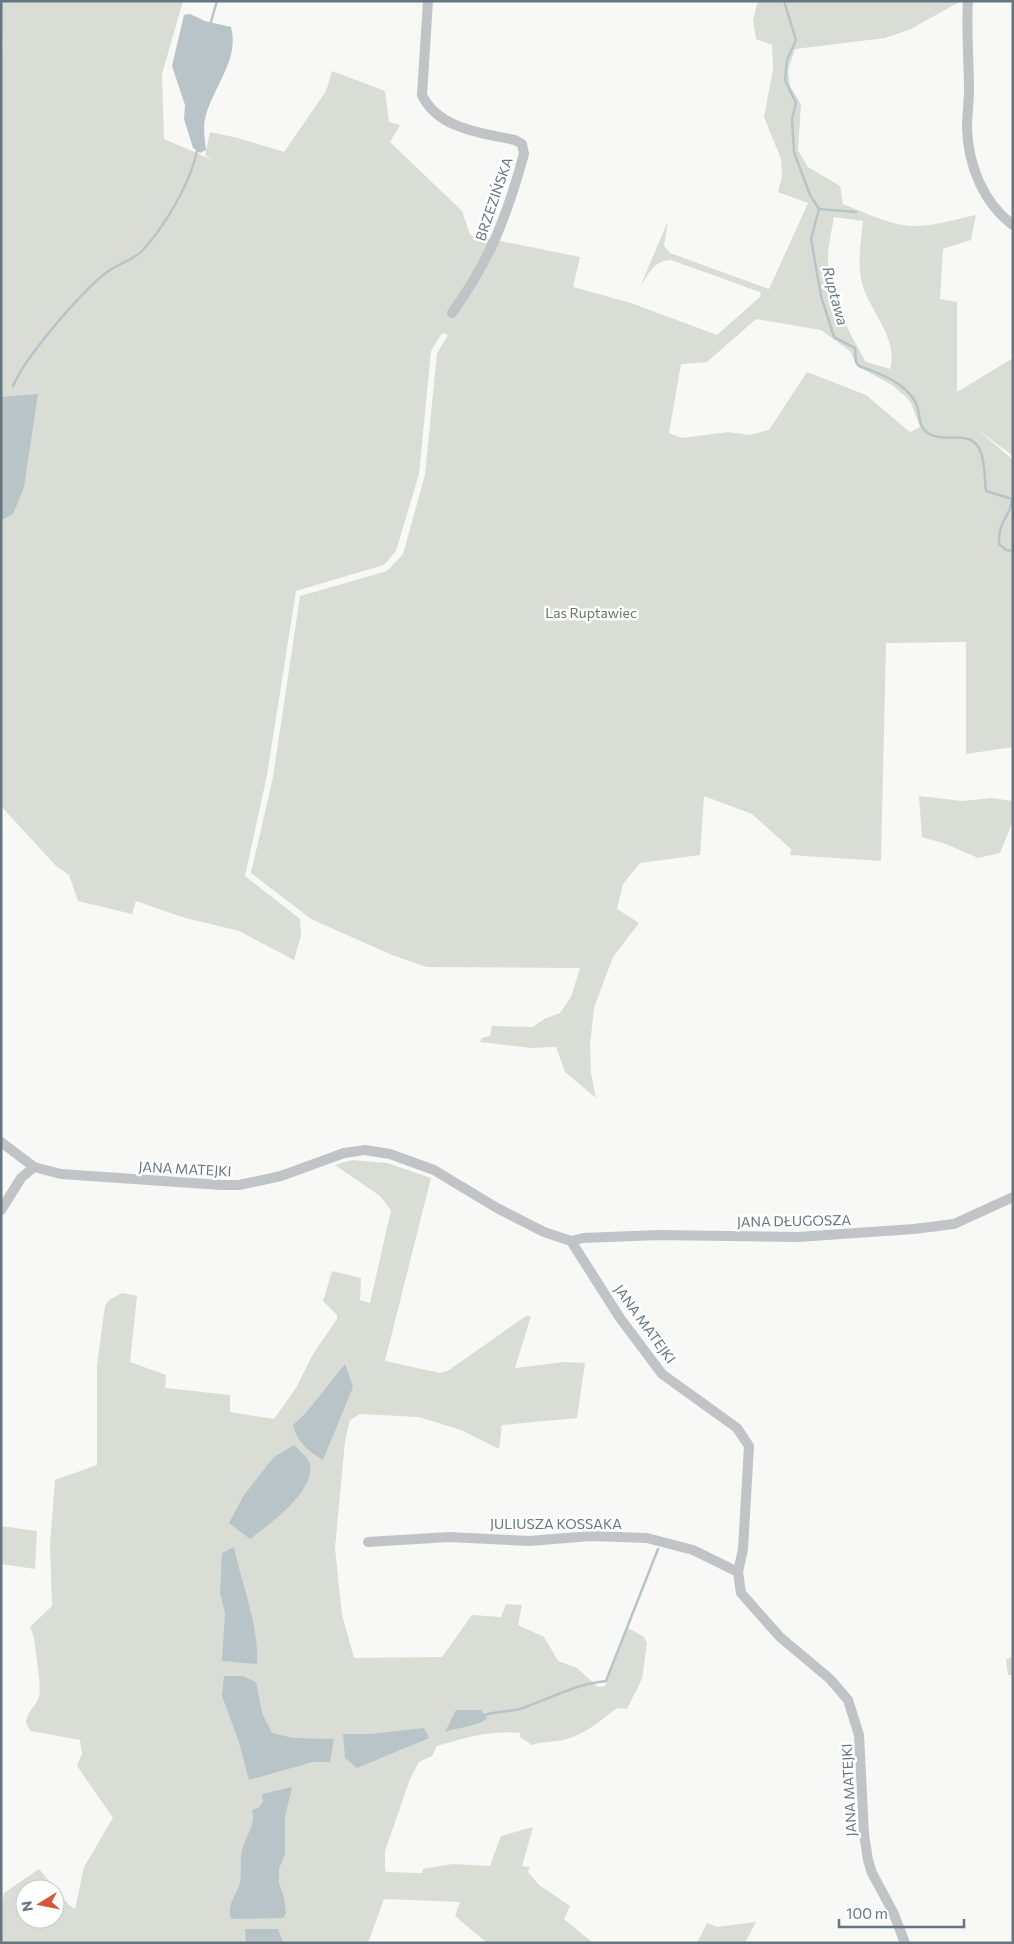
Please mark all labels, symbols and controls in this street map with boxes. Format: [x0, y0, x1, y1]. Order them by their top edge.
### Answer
street label: BRZEZIŃSKA [471, 154, 516, 243]
water label: Ruptawa [819, 264, 853, 327]
park label: Las Ruptawiec [545, 604, 637, 621]
street label: JANA MATEJKI [138, 1158, 232, 1179]
street label: JANA DŁUGOSZA [737, 1211, 852, 1230]
street label: JANA MATEJKI [611, 1281, 680, 1366]
street label: JULIUSZA KOSSAKA [490, 1515, 622, 1532]
street label: JANA MATEJKI [838, 1743, 859, 1837]
north arrow [15, 1879, 65, 1929]
scale bar [839, 1896, 964, 1928]
text: N [17, 1900, 36, 1913]
text: 100 m [846, 1904, 888, 1922]

